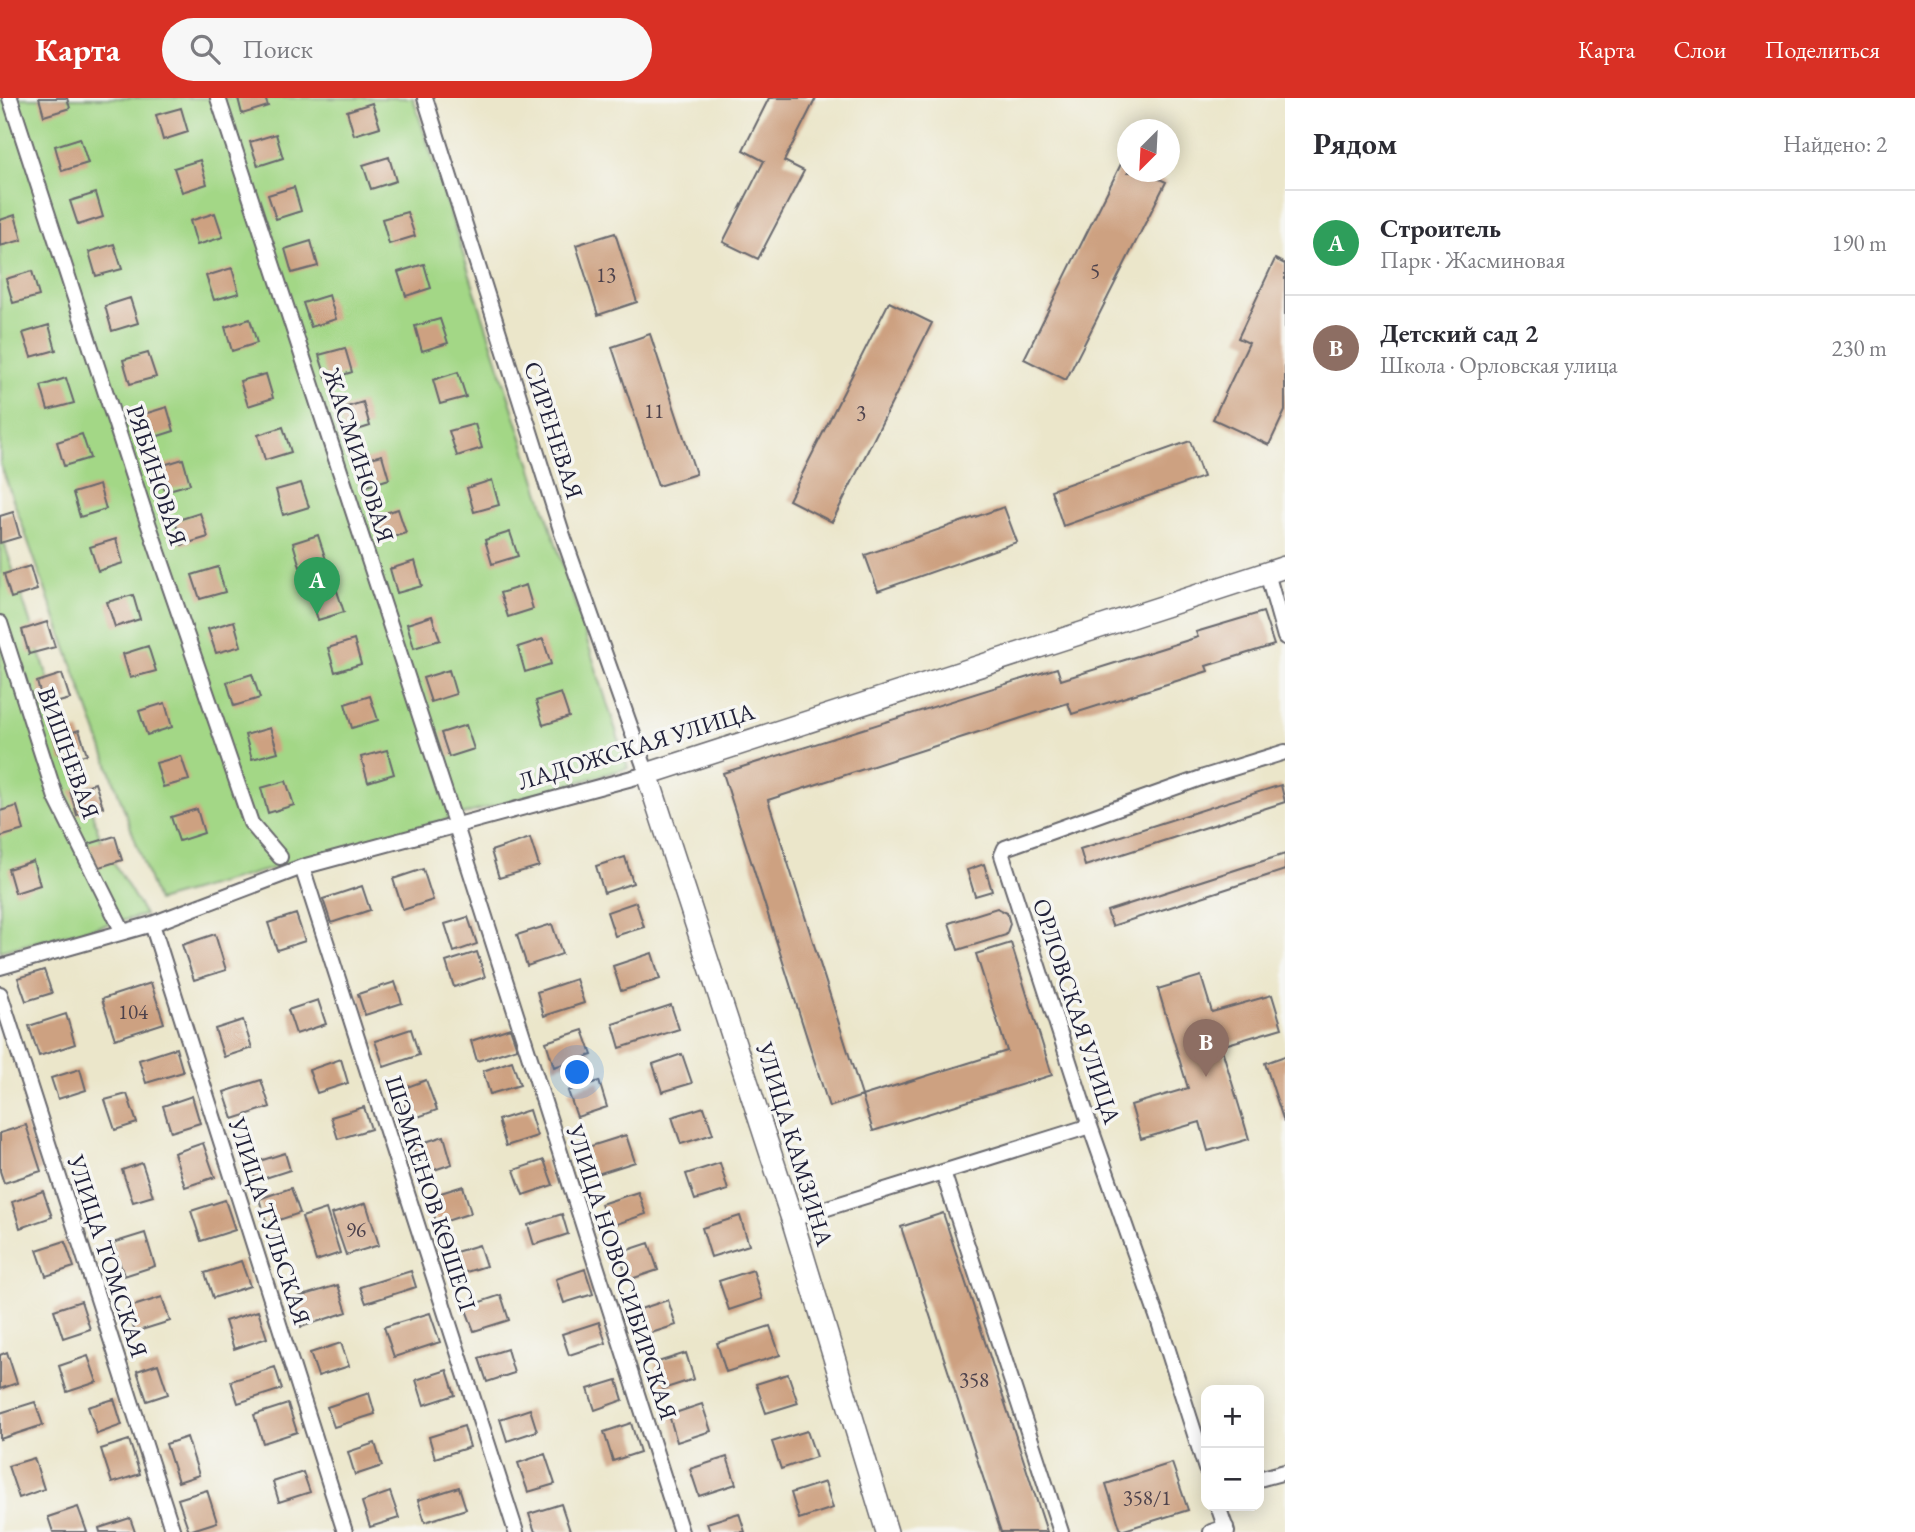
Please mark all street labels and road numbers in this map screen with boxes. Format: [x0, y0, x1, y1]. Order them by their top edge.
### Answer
street label: СИРЕНЕВАЯ [517, 357, 591, 503]
street label: ЖАСМИНОВАЯ [316, 363, 402, 546]
street label: РЯБИНОВАЯ [120, 401, 194, 549]
street label: ВИШНЕВАЯ [31, 683, 107, 823]
street label: ЛАДОЖСКАЯ УЛИЦА [514, 695, 759, 797]
street label: ОРЛОВСКАЯ УЛИЦА [1026, 894, 1128, 1128]
street label: УЛИЦА КАМЗИНА [749, 1037, 841, 1250]
street label: ШӘМКЕНОВ КӨШЕСІ [378, 1072, 484, 1314]
street label: УЛИЦА ТУЛЬСКАЯ [222, 1113, 318, 1329]
street label: УЛИЦА НОВОСИБИРСКАЯ [559, 1119, 684, 1424]
street label: УЛИЦА ТОМСКАЯ [60, 1150, 155, 1361]

